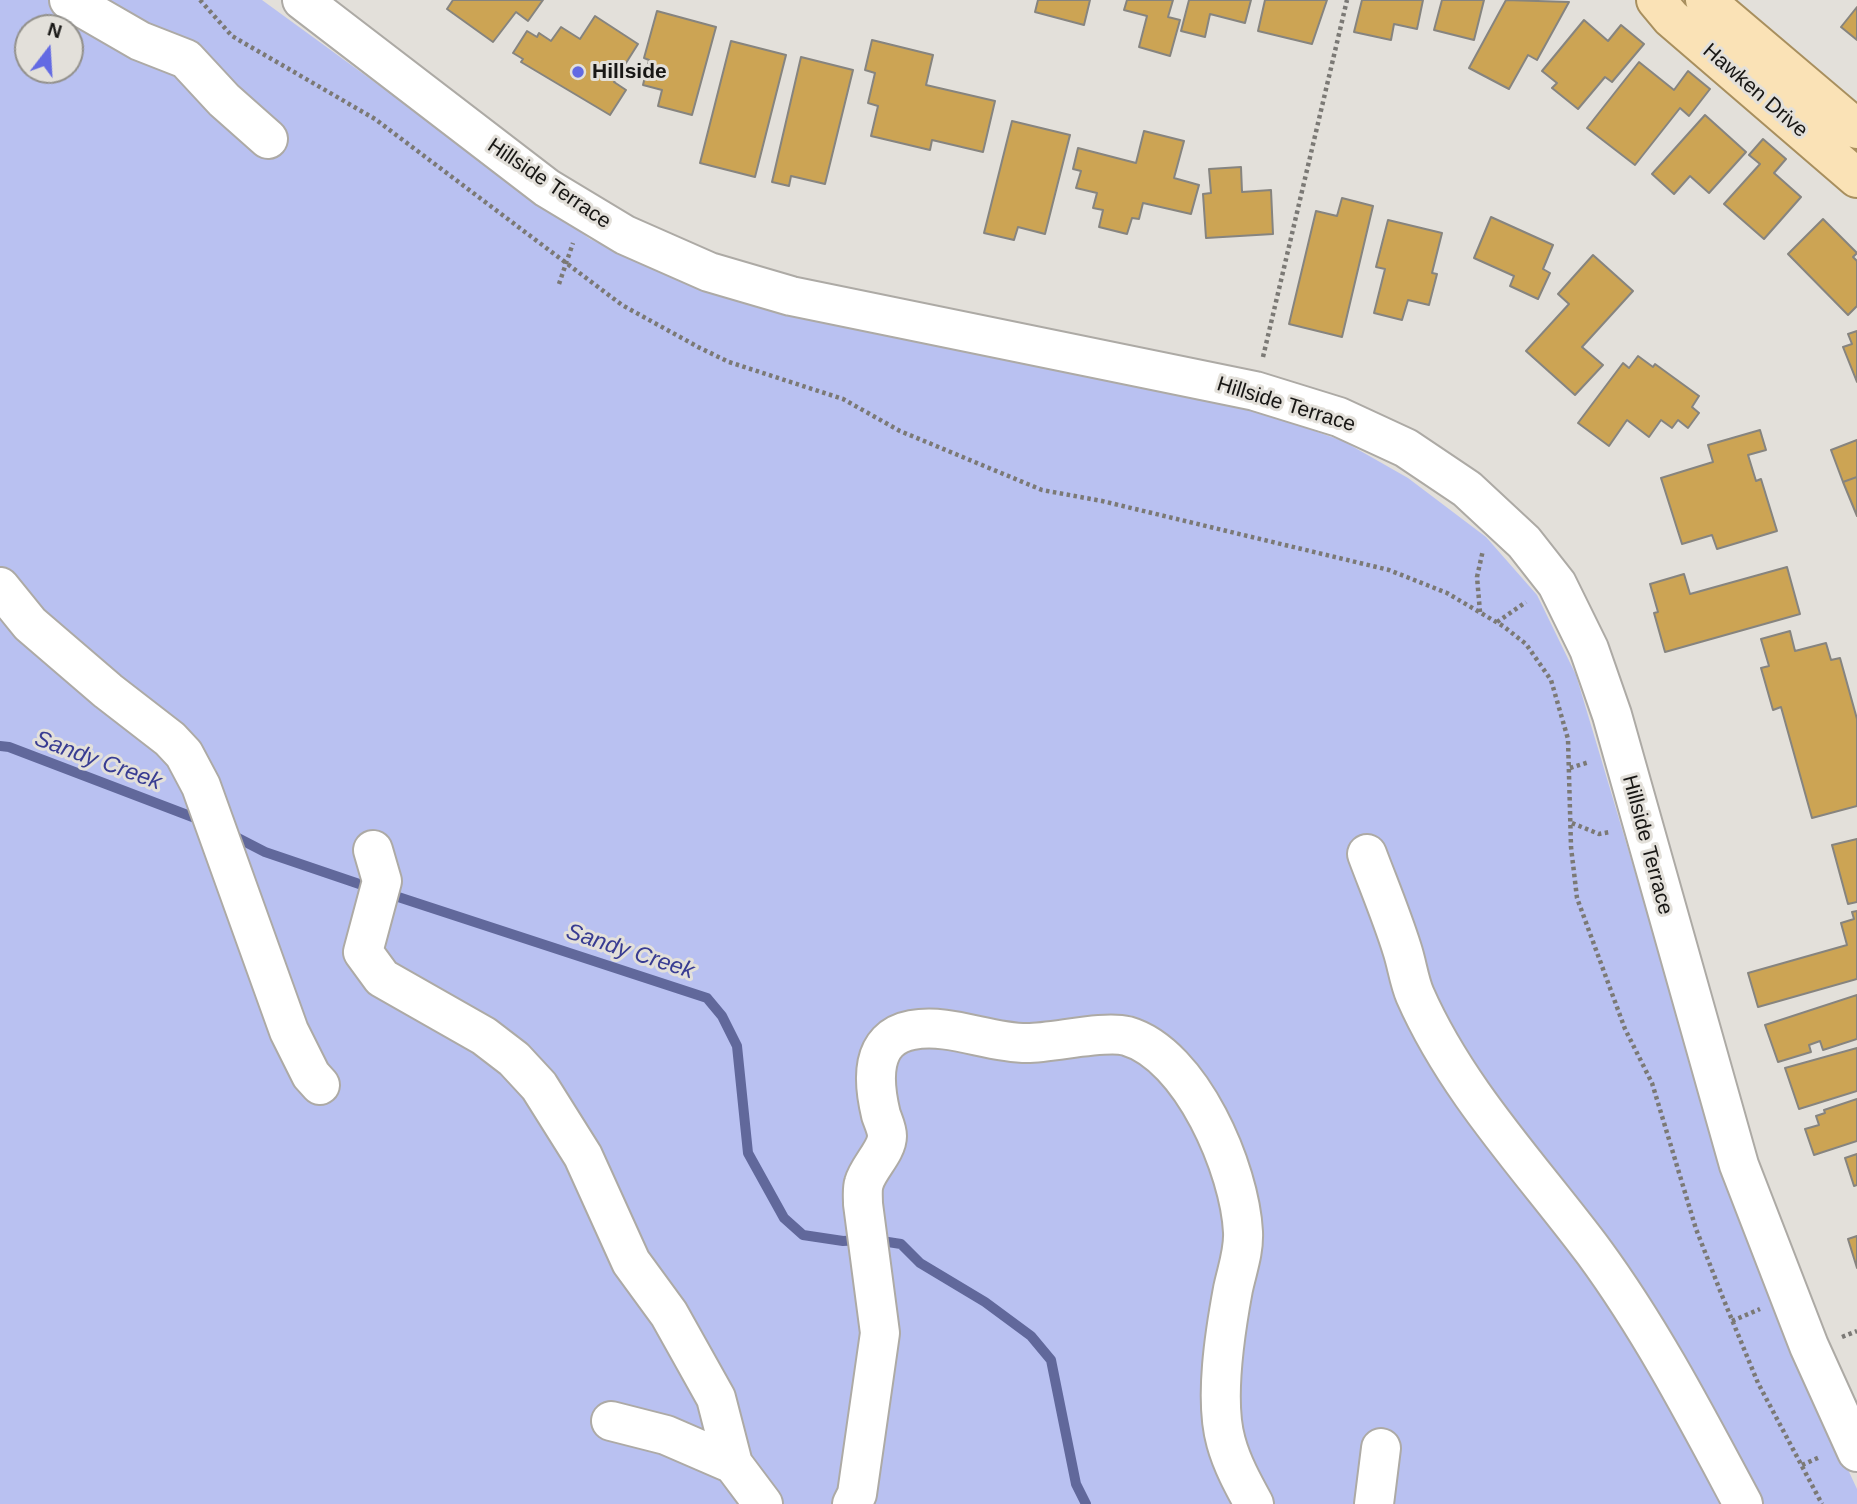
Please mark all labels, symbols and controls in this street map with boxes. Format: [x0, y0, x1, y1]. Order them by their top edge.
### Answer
north arrow [14, 14, 84, 84]
text: N [45, 18, 64, 42]
street label: Hawken Drive [1697, 39, 1813, 143]
place label: Hillside [592, 59, 667, 85]
marker: Hillside [570, 64, 586, 80]
street label: Hillside Terrace [482, 133, 616, 235]
street label: Hillside Terrace [1214, 372, 1358, 438]
water label: Sandy Creek [31, 725, 165, 797]
street label: Hillside Terrace [1616, 772, 1678, 918]
water label: Sandy Creek [563, 918, 697, 986]

